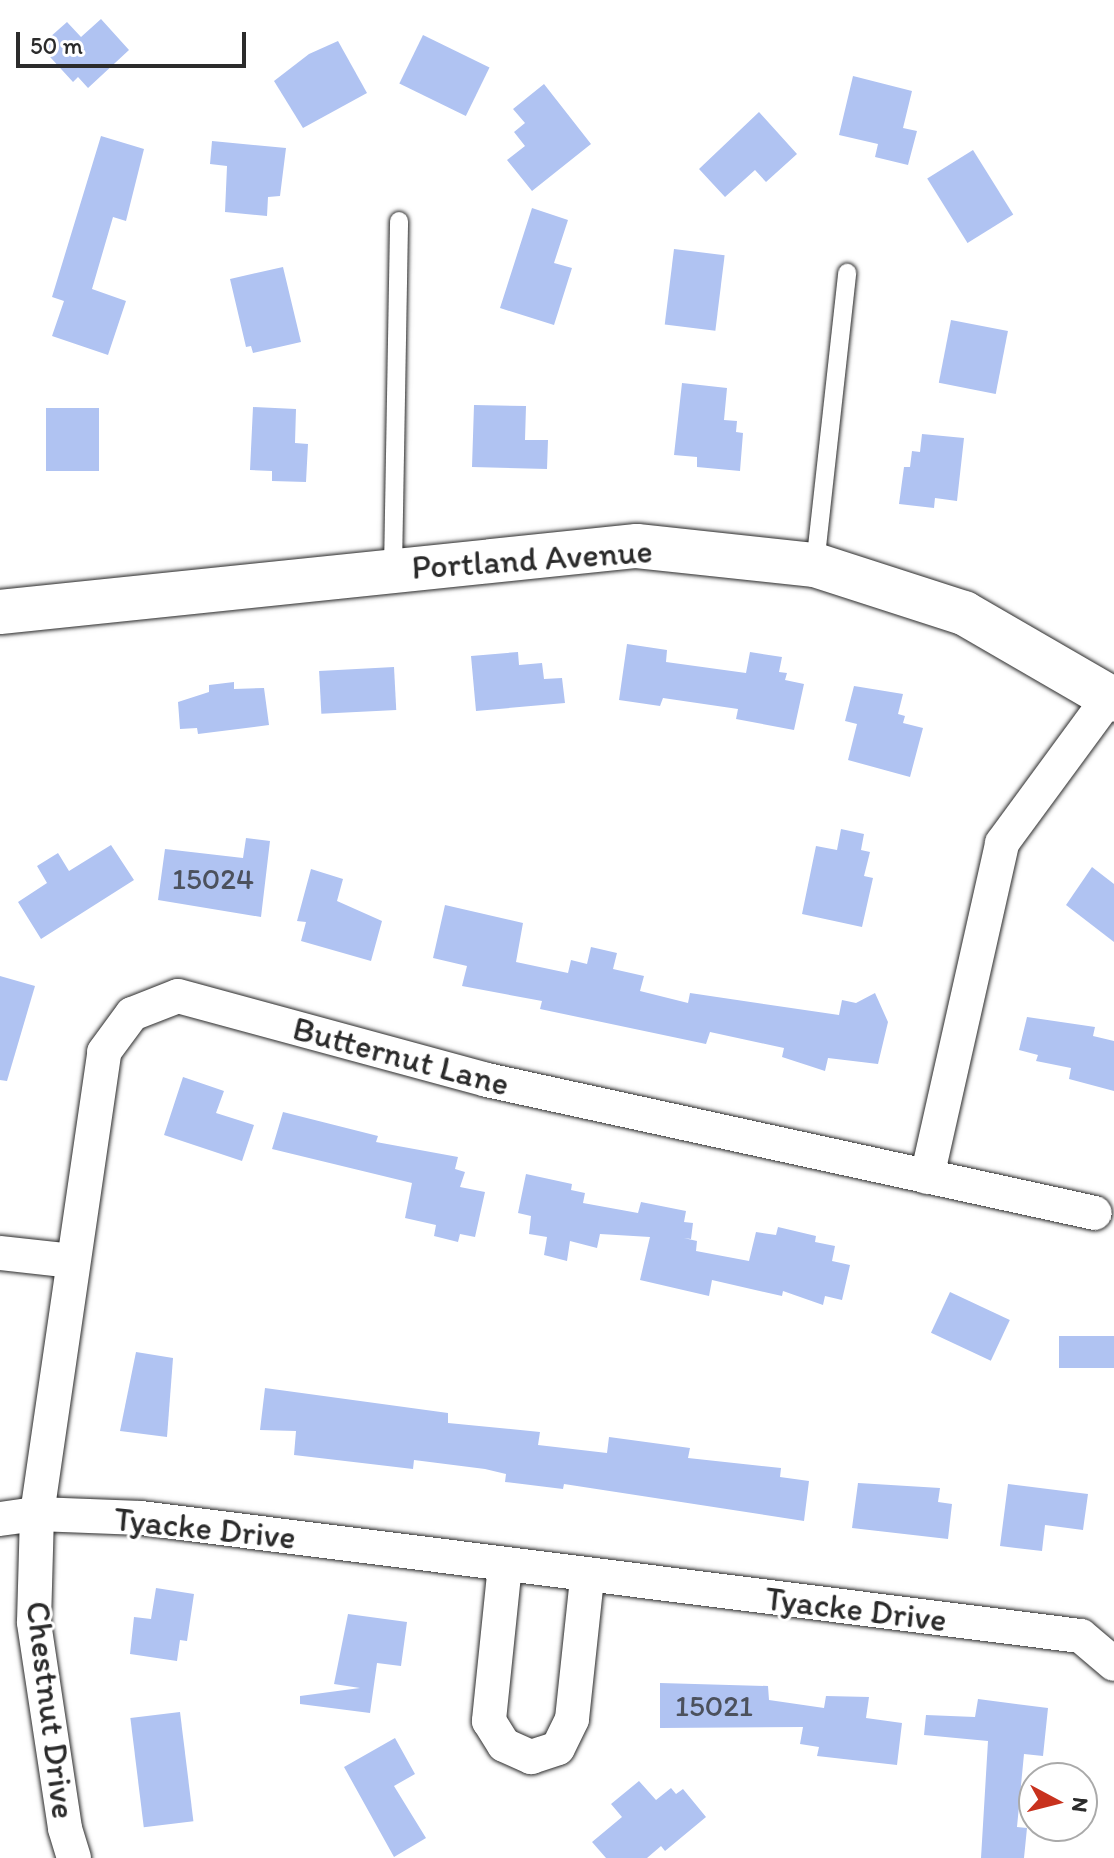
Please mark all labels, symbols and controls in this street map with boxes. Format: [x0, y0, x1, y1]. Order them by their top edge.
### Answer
scale bar [20, 16, 250, 66]
text: 50 m [30, 31, 83, 60]
street label: Portland Avenue [411, 530, 653, 588]
house number: 15024 [172, 861, 254, 897]
street label: Butternut Lane [288, 1008, 514, 1104]
street label: Tyacke Drive [112, 1498, 298, 1558]
street label: Tyacke Drive [763, 1578, 949, 1640]
street label: Chestnut Drive [17, 1599, 85, 1821]
house number: 15021 [675, 1688, 753, 1724]
north arrow [1018, 1762, 1098, 1842]
text: N [1066, 1796, 1095, 1814]

